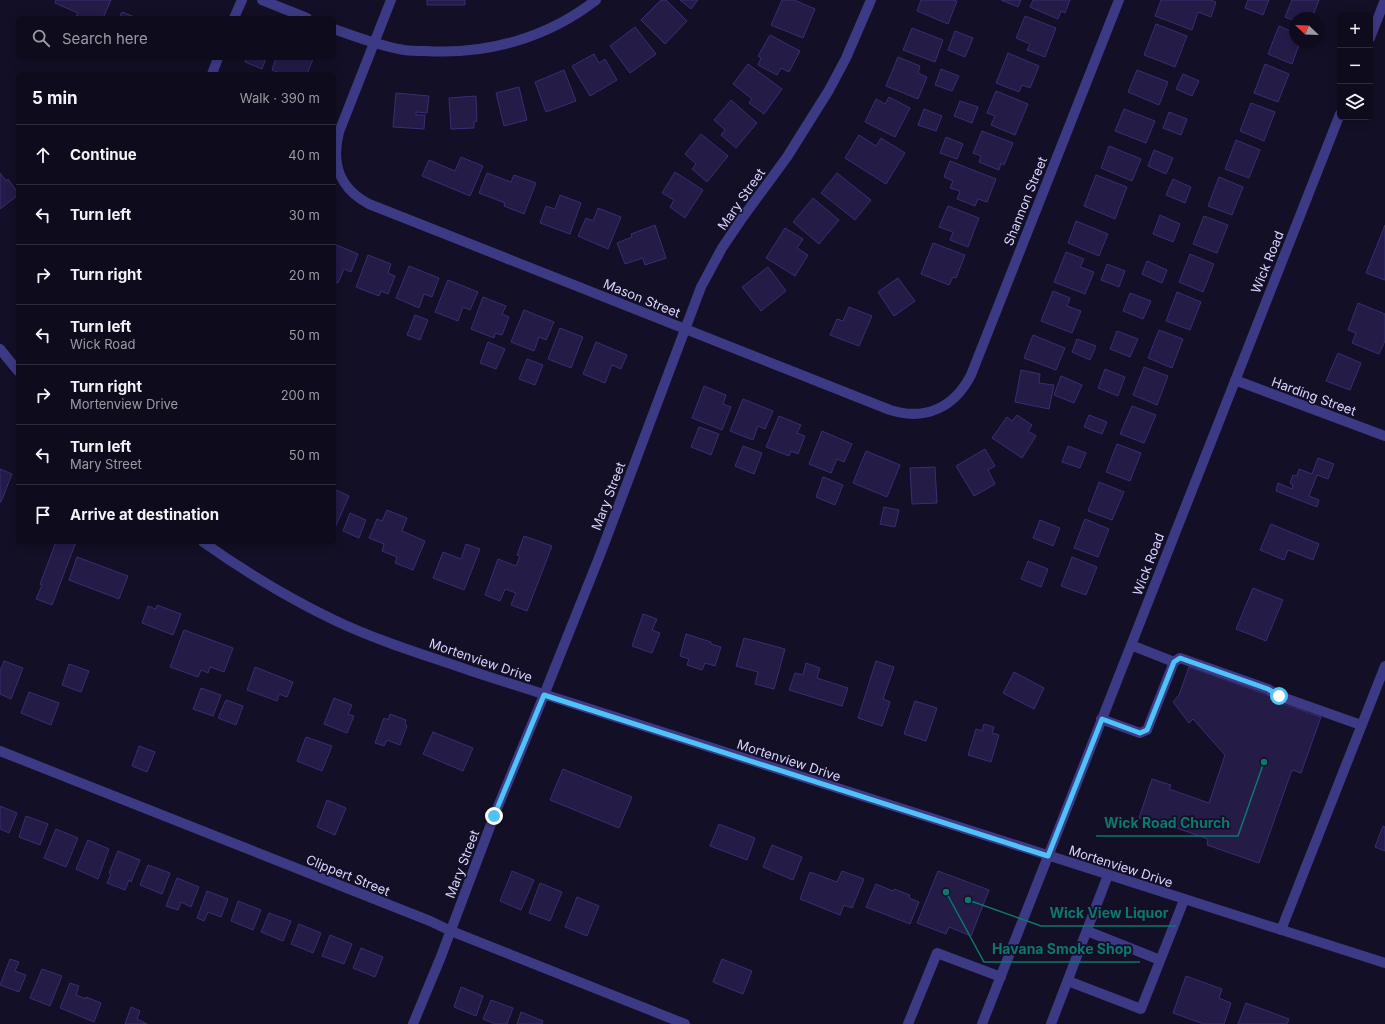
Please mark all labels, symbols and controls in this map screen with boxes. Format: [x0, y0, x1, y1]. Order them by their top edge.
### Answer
north arrow [1289, 12, 1325, 48]
map controls [1337, 12, 1373, 120]
button: + [1337, 12, 1373, 48]
search box [16, 16, 336, 60]
icon: search [30, 27, 52, 49]
text: Search here [62, 29, 148, 48]
button: − [1337, 48, 1373, 84]
button: layers [1337, 84, 1373, 120]
text: 5 min [32, 88, 78, 108]
text: Walk · 390 m [240, 90, 320, 106]
icon: ahead [32, 144, 54, 166]
text: Continue [70, 145, 137, 164]
text: 40 m [288, 147, 320, 163]
street label: Shannon Street [1000, 154, 1050, 248]
street label: Mary Street [714, 165, 768, 233]
icon: left [32, 204, 54, 226]
text: Turn left [70, 205, 131, 224]
text: 30 m [289, 207, 320, 223]
street label: Wick Road [1247, 229, 1287, 295]
icon: right [32, 264, 54, 286]
text: Turn right [70, 265, 142, 284]
text: 20 m [289, 267, 320, 283]
street label: Mason Street [601, 275, 683, 321]
text: Turn left [70, 317, 131, 336]
icon: left [32, 324, 54, 346]
text: 50 m [289, 327, 320, 343]
text: Wick Road [70, 336, 136, 352]
street label: Harding Street [1270, 373, 1358, 419]
text: Turn right [70, 377, 142, 396]
icon: right [32, 384, 54, 406]
text: 200 m [281, 387, 320, 403]
text: Mortenview Drive [70, 396, 178, 412]
text: Turn left [70, 437, 131, 456]
icon: left [32, 444, 54, 466]
text: 50 m [289, 447, 320, 463]
text: Mary Street [70, 456, 142, 472]
street label: Mary Street [588, 460, 628, 532]
icon: arrive [32, 504, 54, 526]
text: Arrive at destination [70, 505, 219, 524]
street label: Wick Road [1129, 531, 1167, 597]
street label: Mortenview Drive [427, 635, 535, 685]
route start [1270, 687, 1288, 705]
street label: Mortenview Drive [735, 736, 843, 784]
route end [485, 807, 503, 825]
callout: Wick Road Church [1096, 810, 1238, 836]
text: Wick Road Church [1104, 814, 1230, 831]
street label: Mary Street [442, 828, 482, 900]
street label: Mortenview Drive [1067, 842, 1175, 890]
street label: Clippert Street [304, 851, 392, 899]
callout: Wick View Liquor [1041, 900, 1176, 926]
text: Wick View Liquor [1049, 904, 1169, 921]
callout: Havana Smoke Shop [984, 936, 1140, 962]
text: Havana Smoke Shop [992, 940, 1132, 957]

